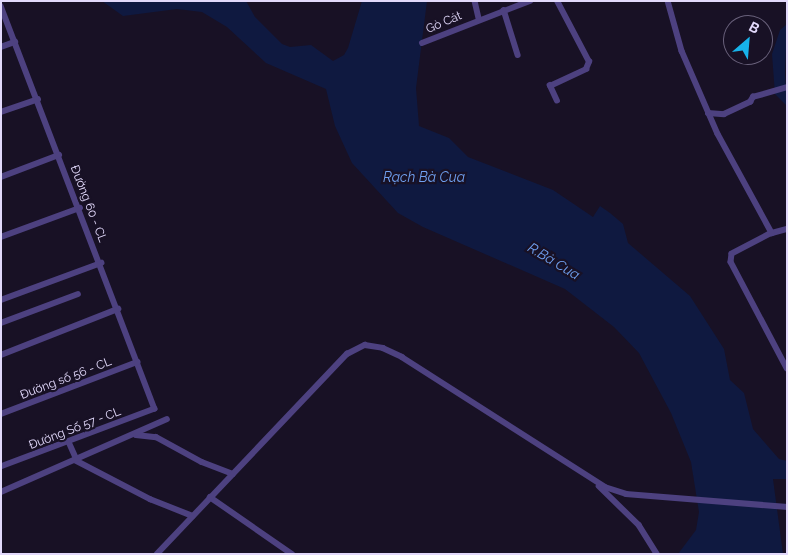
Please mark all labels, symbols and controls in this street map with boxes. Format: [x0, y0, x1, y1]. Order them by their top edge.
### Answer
street label: Gò Cát [424, 9, 464, 37]
north arrow [723, 15, 773, 65]
text: B [746, 18, 762, 37]
street label: Đường 60 - CL [67, 163, 109, 245]
water label: Rạch Bà Cua [383, 169, 465, 185]
water label: R.Bà Cua [525, 239, 583, 283]
street label: Đường số 56 - CL [18, 355, 114, 403]
street label: Đường Số 57 - CL [27, 405, 123, 453]

